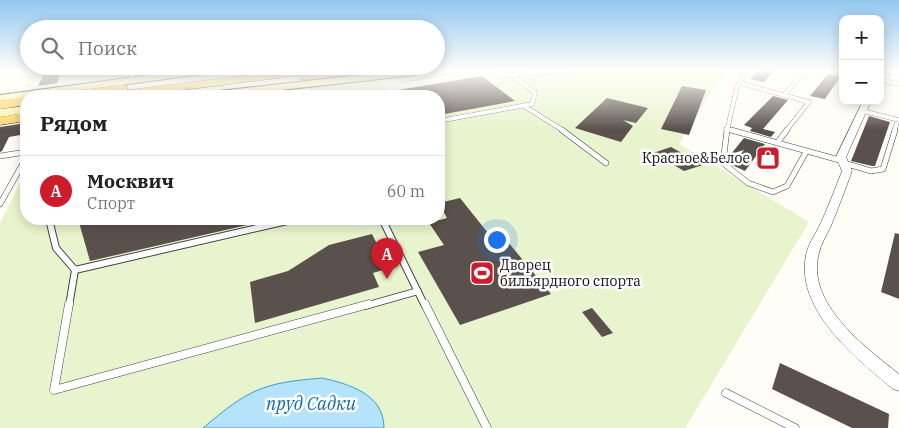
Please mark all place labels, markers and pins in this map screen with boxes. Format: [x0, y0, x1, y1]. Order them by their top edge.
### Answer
shop icon: Красное&Белое [755, 145, 781, 171]
place label: Красное&Белое [642, 149, 750, 167]
pin: A [371, 238, 403, 279]
place label: Дворец бильярдного спорта [500, 256, 641, 290]
sports icon: Дворец бильярдного спорта [469, 260, 495, 286]

